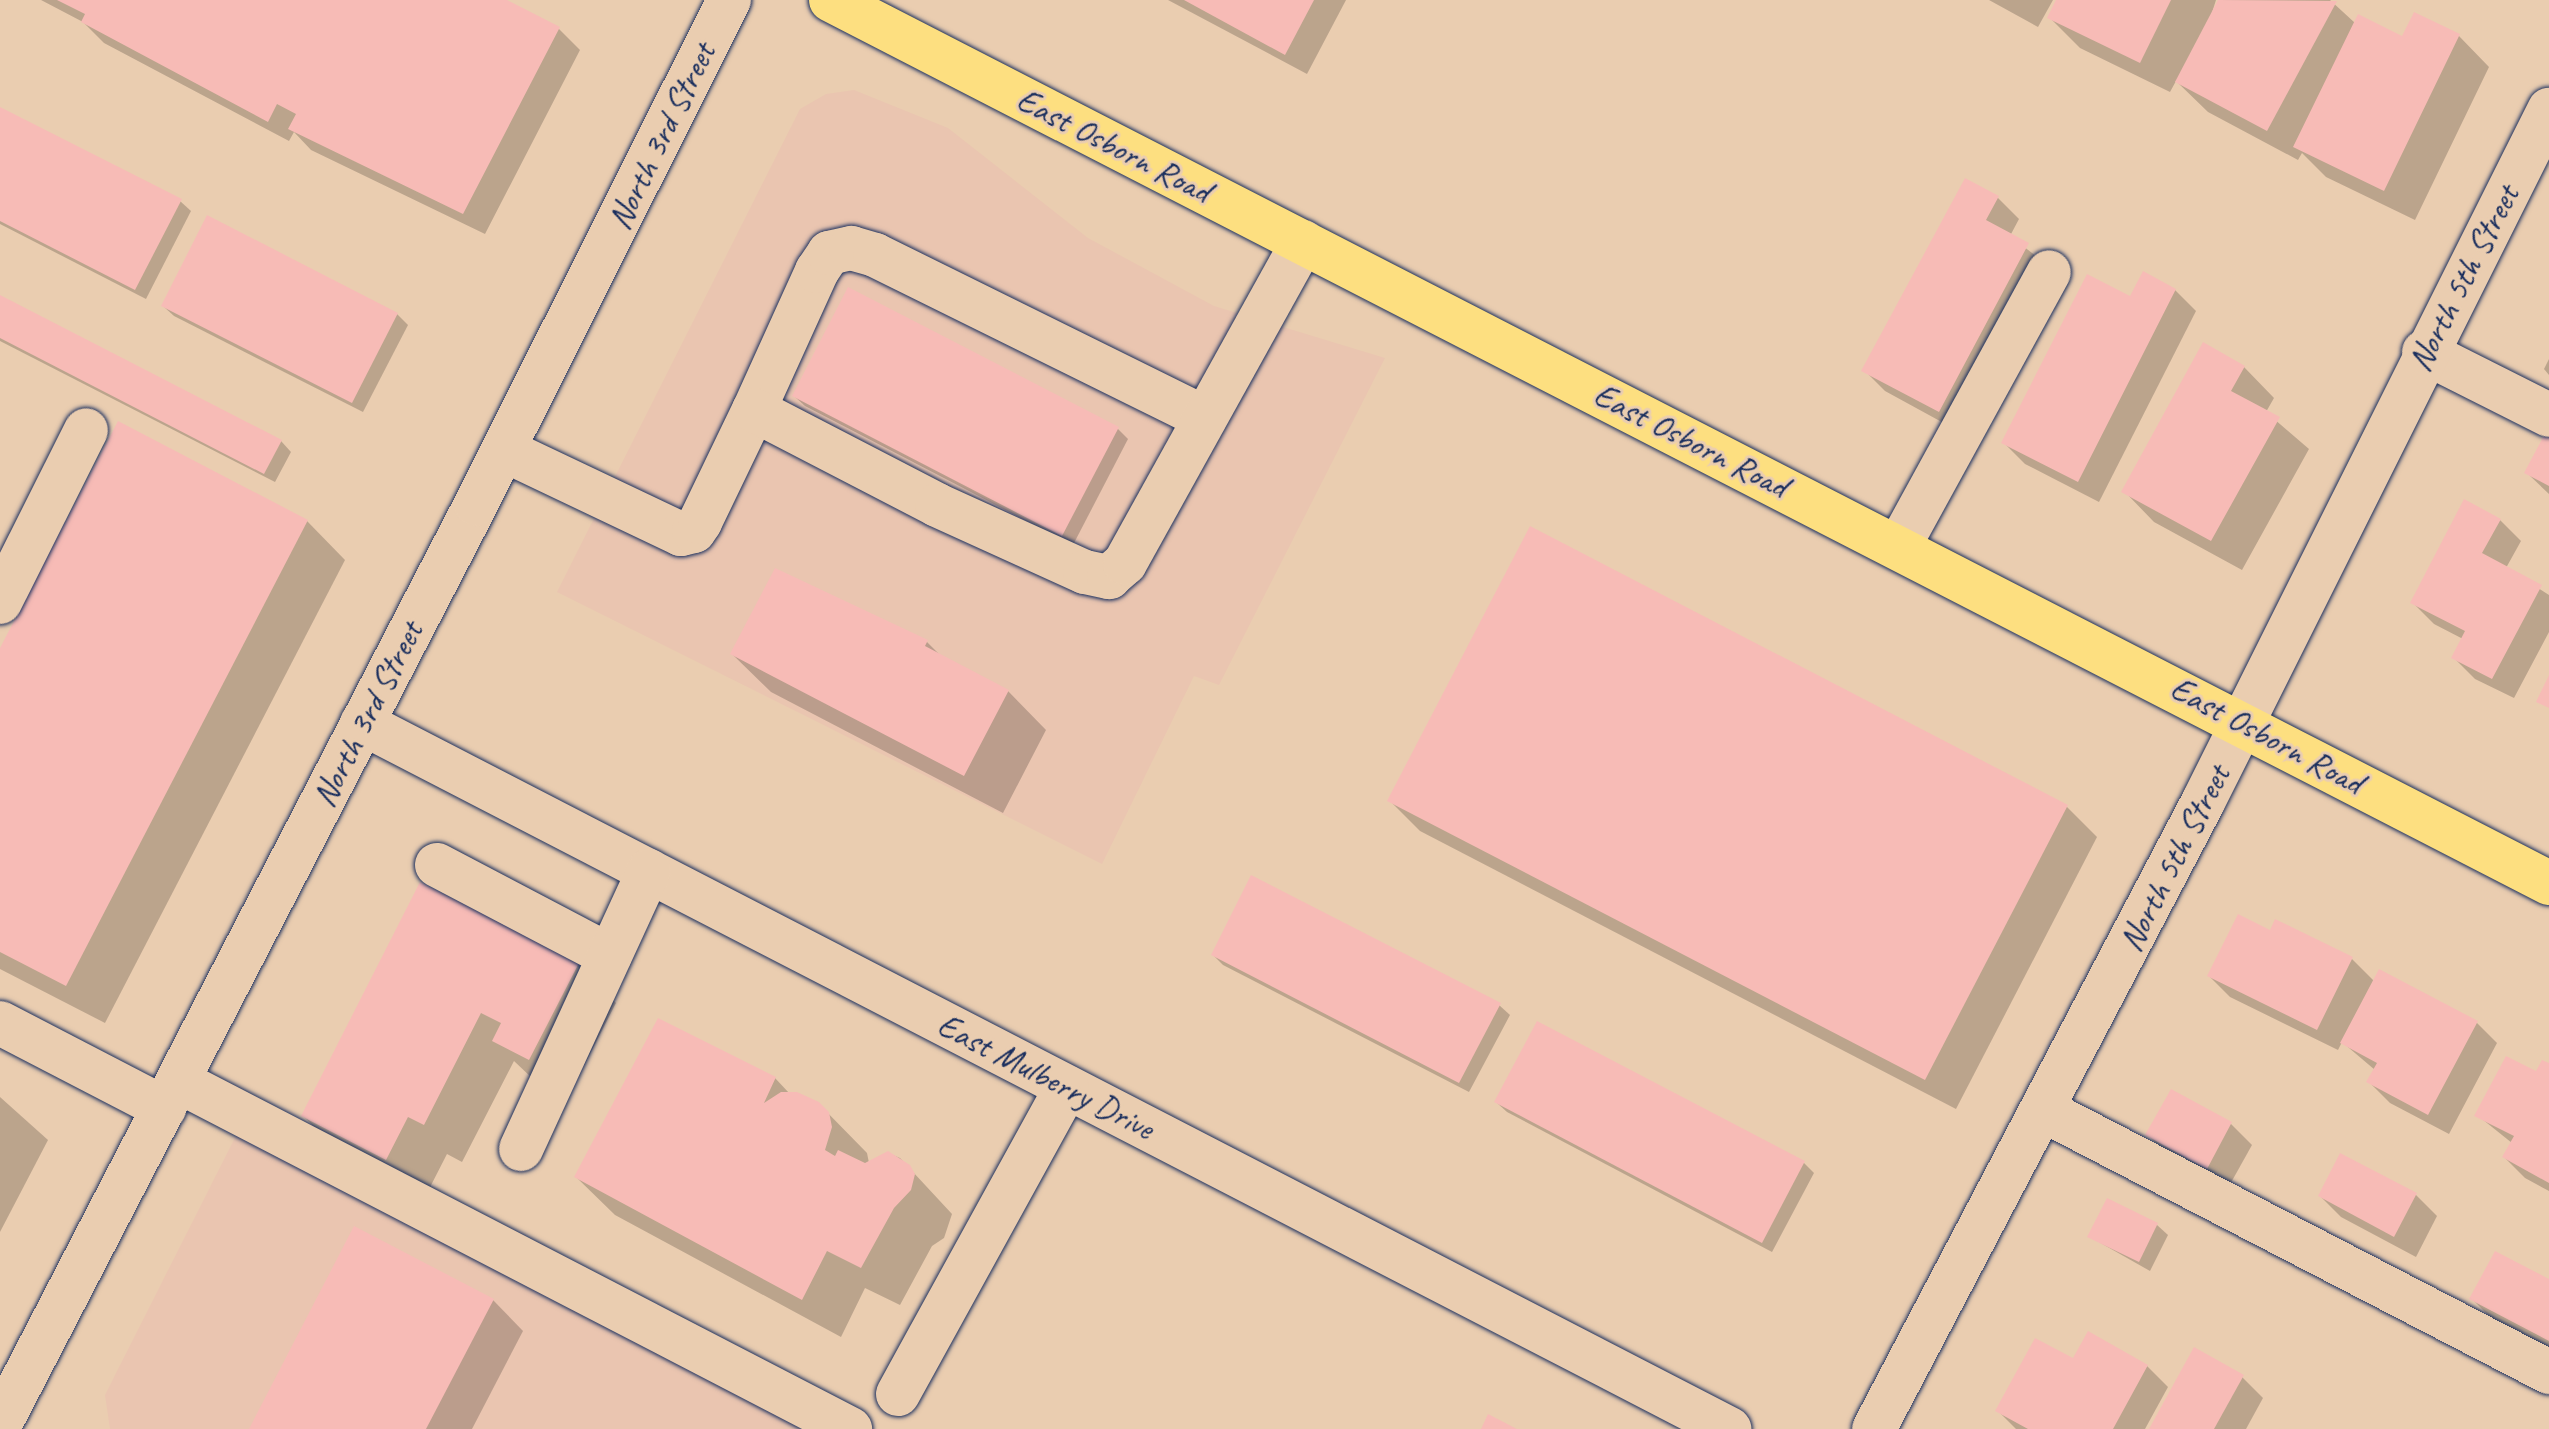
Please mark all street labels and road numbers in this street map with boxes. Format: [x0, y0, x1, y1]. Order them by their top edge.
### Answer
street label: North 3rd Street [598, 36, 724, 236]
street label: East Osborn Road [1010, 79, 1218, 211]
street label: North 5th Street [2399, 178, 2527, 378]
street label: East Osborn Road [1587, 374, 1795, 506]
street label: North 3rd Street [303, 614, 431, 814]
street label: East Osborn Road [2164, 667, 2370, 803]
street label: North 5th Street [2110, 758, 2238, 958]
street label: East Mulberry Drive [931, 1004, 1161, 1148]

